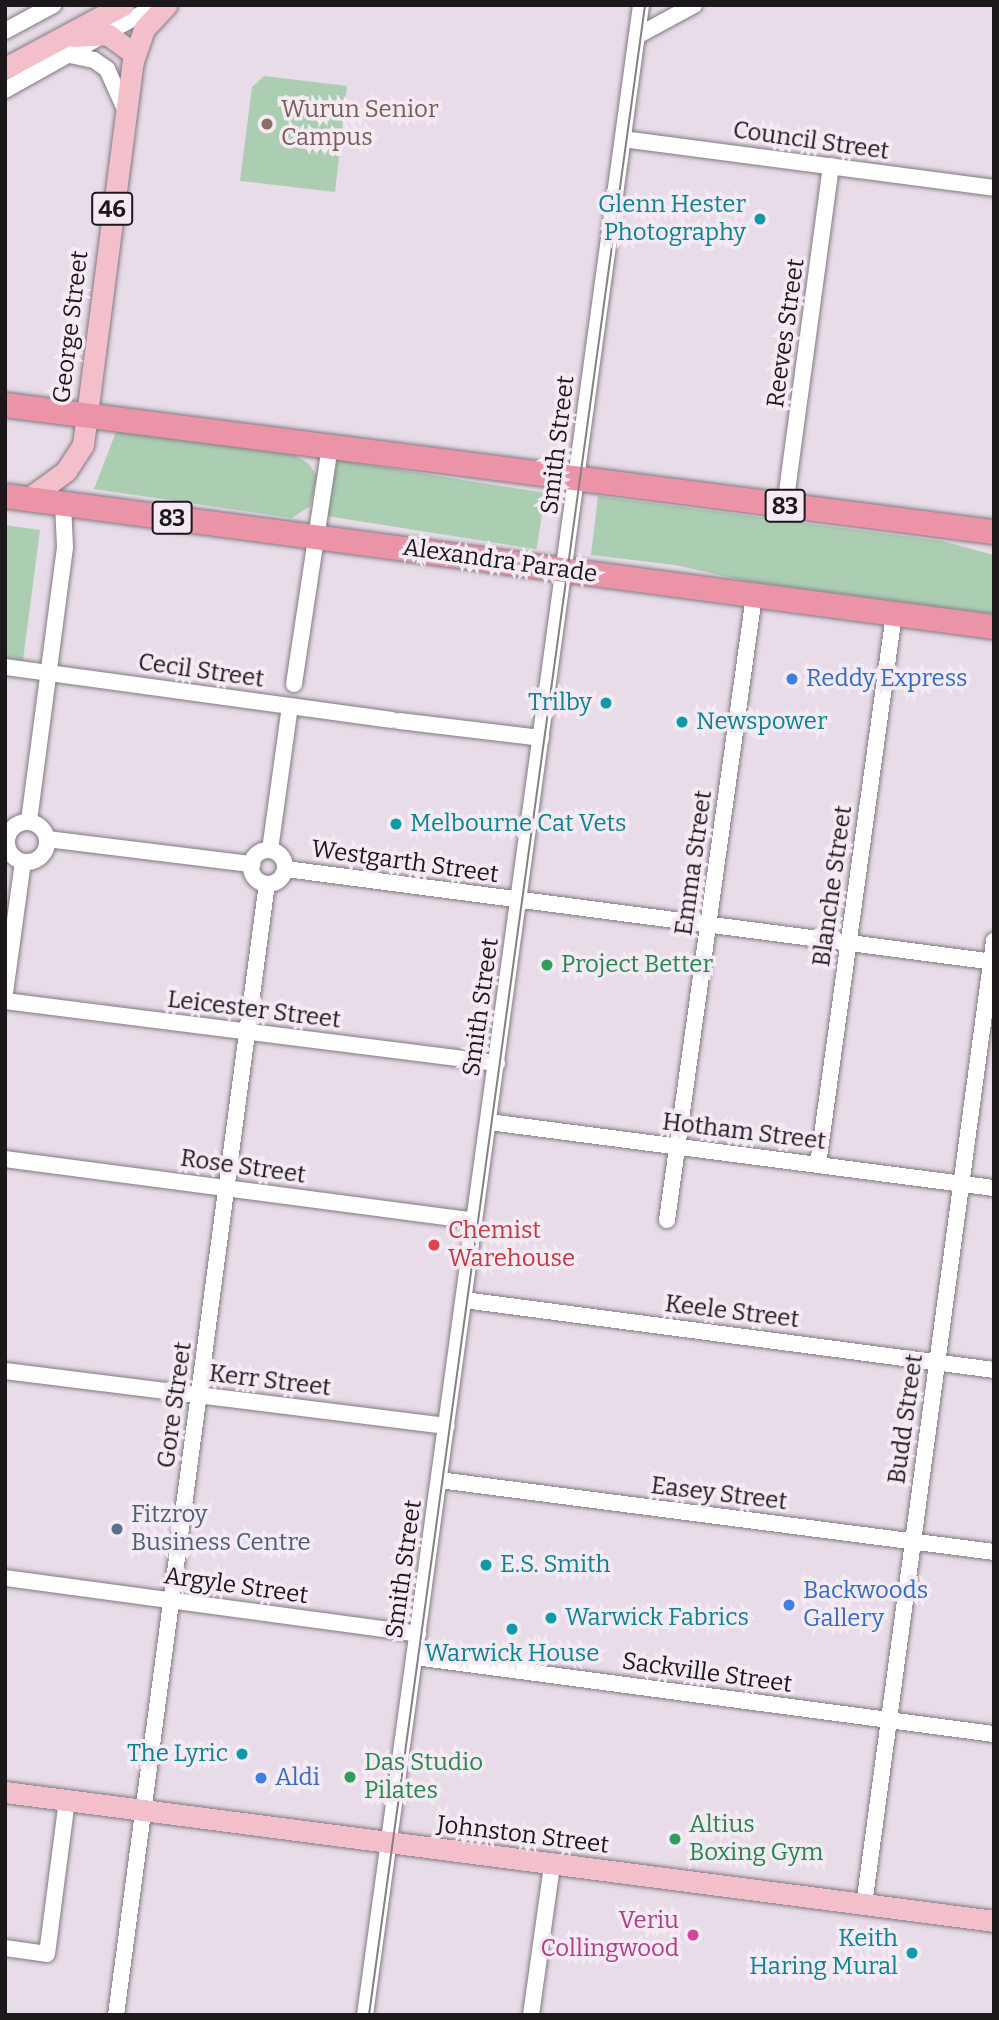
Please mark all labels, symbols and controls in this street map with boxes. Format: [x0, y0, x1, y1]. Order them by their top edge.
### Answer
place label: Wurun Senior Campus [281, 96, 438, 152]
marker: Wurun Senior Campus [259, 116, 275, 132]
street label: Council Street [731, 116, 891, 166]
road number: 46 [91, 190, 133, 229]
place label: Glenn Hester Photography [598, 191, 746, 247]
marker: Glenn Hester Photography [752, 211, 768, 227]
street label: George Street [47, 249, 95, 405]
street label: Reeves Street [761, 257, 811, 409]
street label: Smith Street [535, 374, 581, 516]
road number: 83 [764, 486, 806, 526]
road number: 83 [151, 498, 193, 538]
street label: Alexandra Parade [401, 533, 599, 589]
street label: Cecil Street [136, 648, 266, 694]
place label: Reddy Express [806, 665, 968, 693]
marker: Reddy Express [784, 671, 800, 687]
place label: Trilby [528, 689, 592, 717]
marker: Trilby [598, 695, 614, 711]
place label: Newspower [696, 708, 828, 736]
marker: Newspower [674, 714, 690, 730]
street label: Emma Street [670, 789, 718, 937]
street label: Blanche Street [807, 804, 859, 968]
place label: Melbourne Cat Vets [410, 810, 627, 838]
marker: Melbourne Cat Vets [388, 816, 404, 832]
street label: Westgarth Street [310, 835, 500, 889]
street label: Smith Street [457, 936, 505, 1078]
place label: Project Better [561, 951, 713, 979]
marker: Project Better [539, 957, 555, 973]
street label: Leicester Street [166, 985, 342, 1035]
street label: Hotham Street [661, 1108, 827, 1156]
street label: Rose Street [178, 1144, 308, 1190]
place label: Chemist Warehouse [448, 1217, 575, 1273]
marker: Chemist Warehouse [426, 1237, 442, 1253]
street label: Keele Street [663, 1289, 801, 1335]
street label: Gore Street [152, 1340, 198, 1470]
street label: Budd Street [883, 1352, 929, 1486]
street label: Kerr Street [207, 1359, 333, 1403]
street label: Easey Street [649, 1471, 789, 1517]
street label: Smith Street [380, 1498, 428, 1640]
place label: Fitzroy Business Centre [131, 1501, 311, 1557]
marker: Fitzroy Business Centre [109, 1521, 125, 1537]
place label: E.S. Smith [500, 1551, 610, 1579]
marker: E.S. Smith [478, 1557, 494, 1573]
street label: Argyle Street [162, 1562, 310, 1610]
place label: Backwoods Gallery [803, 1577, 928, 1633]
marker: Backwoods Gallery [781, 1597, 797, 1613]
place label: Warwick Fabrics [565, 1604, 749, 1632]
marker: Warwick Fabrics [543, 1610, 559, 1626]
marker: Warwick House [504, 1621, 520, 1637]
place label: Warwick House [425, 1640, 599, 1668]
street label: Sackville Street [620, 1647, 794, 1699]
place label: The Lyric [127, 1740, 228, 1768]
marker: The Lyric [234, 1746, 250, 1762]
place label: Das Studio Pilates [364, 1749, 483, 1805]
place label: Aldi [275, 1764, 320, 1792]
marker: Das Studio Pilates [342, 1769, 358, 1785]
marker: Aldi [253, 1770, 269, 1786]
street label: Johnston Street [435, 1810, 611, 1860]
place label: Altius Boxing Gym [689, 1811, 823, 1867]
marker: Altius Boxing Gym [667, 1831, 683, 1847]
place label: Veriu Collingwood [540, 1907, 679, 1963]
place label: Keith Haring Mural [749, 1925, 898, 1981]
marker: Veriu Collingwood [685, 1927, 701, 1943]
marker: Keith Haring Mural [904, 1945, 920, 1961]

